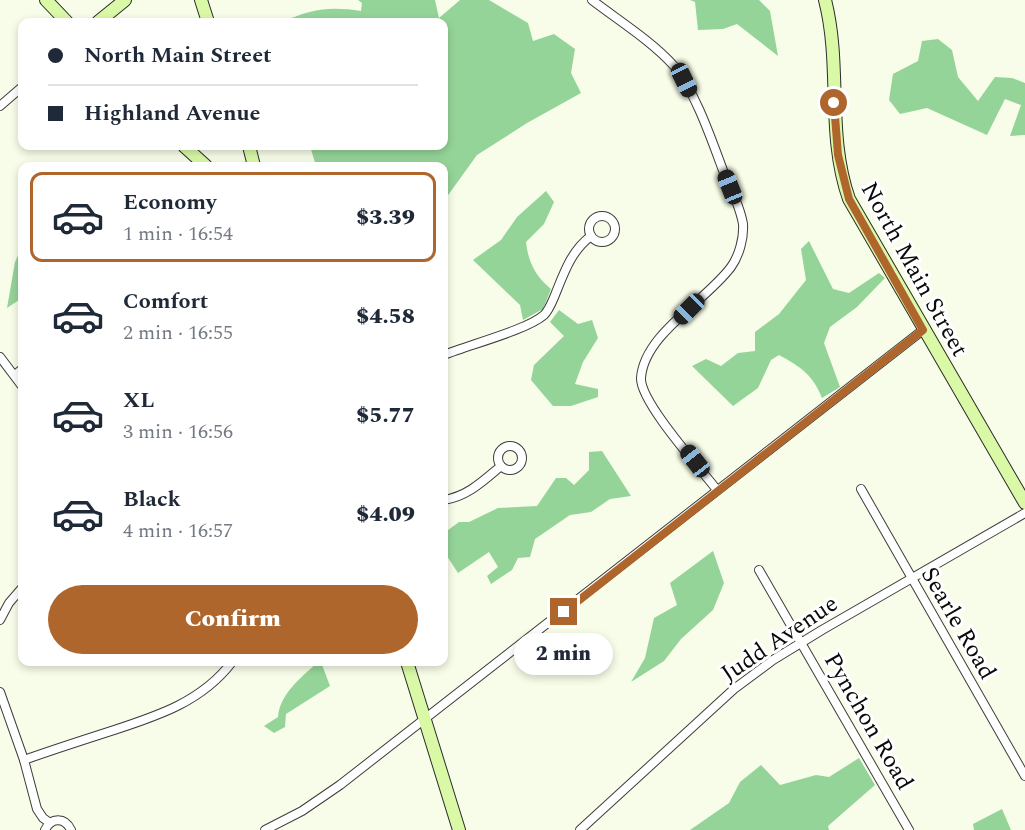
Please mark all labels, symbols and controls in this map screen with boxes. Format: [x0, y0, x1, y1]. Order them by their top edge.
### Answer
text: North Main Street [84, 39, 272, 72]
car [668, 60, 700, 100]
route start [820, 89, 847, 116]
text: Highland Avenue [84, 97, 260, 130]
car [715, 167, 745, 207]
street label: North Main Street [851, 175, 977, 364]
text: Economy [123, 186, 216, 219]
icon: car [51, 190, 105, 244]
text: $3.39 [356, 201, 415, 234]
text: 1 min · 16:54 [123, 219, 233, 249]
text: Comfort [123, 285, 208, 318]
icon: car [51, 289, 105, 343]
car [670, 290, 708, 328]
text: $4.58 [356, 300, 415, 333]
text: 2 min · 16:55 [123, 318, 233, 348]
text: XL [123, 384, 154, 417]
icon: car [51, 388, 105, 442]
text: $5.77 [356, 399, 415, 432]
text: 3 min · 16:56 [123, 417, 233, 447]
car [677, 441, 713, 481]
text: Black [123, 483, 181, 516]
icon: car [51, 487, 105, 541]
text: $4.09 [356, 498, 415, 531]
text: 4 min · 16:57 [123, 516, 233, 546]
street label: Searle Road [911, 560, 1005, 687]
button: Confirm [48, 585, 418, 654]
street label: Judd Avenue [714, 586, 845, 691]
route end [550, 598, 577, 625]
callout: 2 min [514, 633, 614, 675]
text: 2 min [536, 639, 591, 669]
street label: Pynchon Road [814, 646, 922, 797]

